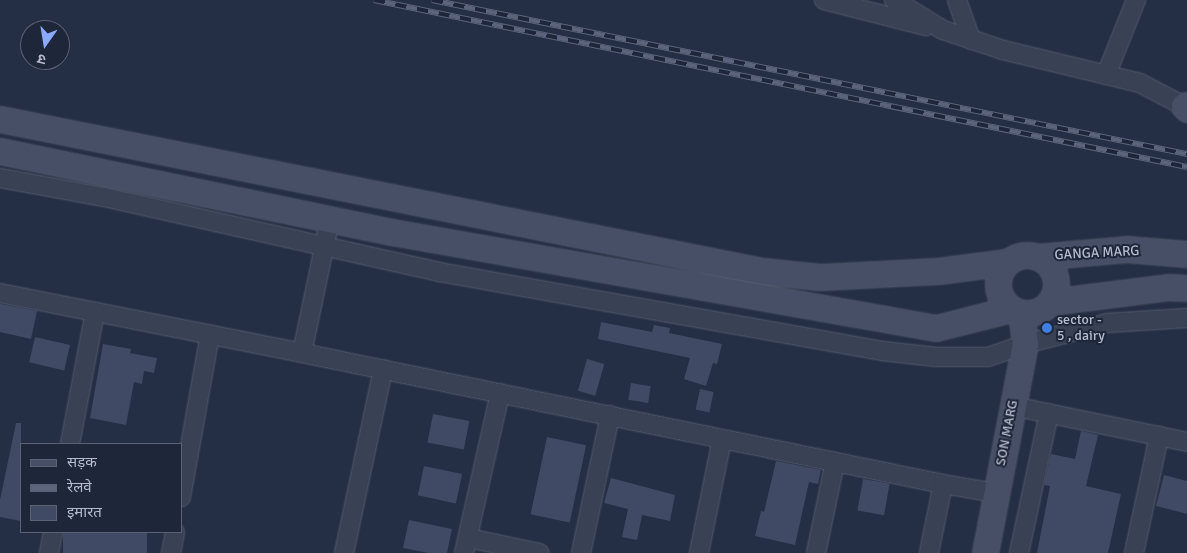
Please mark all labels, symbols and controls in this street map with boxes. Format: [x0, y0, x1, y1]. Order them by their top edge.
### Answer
north arrow [20, 20, 70, 70]
text: उ [36, 50, 48, 68]
street label: GANGA MARG [1054, 242, 1140, 264]
place label: sector - 5 , dairy [1057, 312, 1105, 344]
marker: sector - 5 , dairy [1041, 322, 1053, 334]
street label: SON MARG [992, 399, 1022, 467]
legend [20, 443, 182, 533]
text: सड़क [67, 453, 97, 471]
text: रेलवे [67, 478, 92, 496]
text: इमारत [67, 503, 102, 521]

